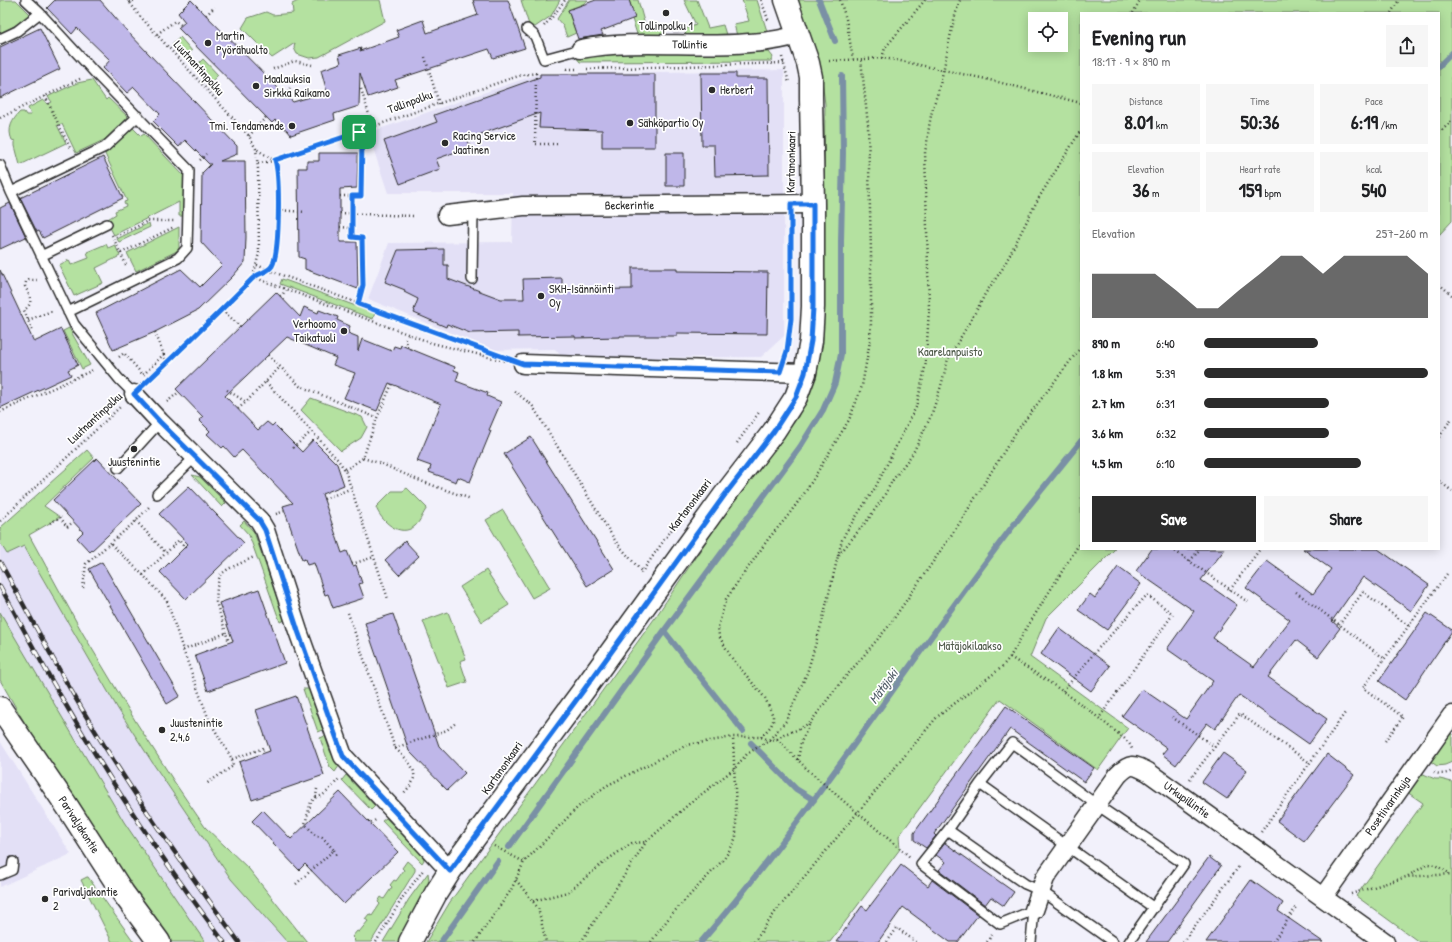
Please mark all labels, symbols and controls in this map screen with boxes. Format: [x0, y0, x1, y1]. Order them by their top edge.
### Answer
marker: Tollinpolku 1 [661, 8, 671, 18]
map controls [1028, 12, 1068, 52]
button: locate [1028, 12, 1068, 52]
place label: Tollinpolku 1 [639, 17, 693, 34]
text: Evening run [1092, 22, 1186, 52]
button: share [1386, 25, 1428, 67]
place label: Martin Pyörähuolto [216, 27, 268, 58]
street label: Tollintie [672, 35, 708, 53]
street label: Luutnantinpolku [170, 36, 229, 99]
marker: Martin Pyörähuolto [203, 38, 213, 48]
text: 18:17 · 9 × 890 m [1092, 52, 1170, 70]
place label: Maalauksia Sirkka Raikamo [264, 70, 330, 101]
marker: Maalauksia Sirkka Raikamo [251, 81, 261, 91]
place label: Herbert [720, 81, 754, 98]
street label: Tollinpolku [385, 85, 435, 118]
marker: Herbert [707, 85, 717, 95]
text: Distance [1129, 94, 1163, 108]
text: Time [1250, 94, 1270, 108]
text: Pace [1365, 94, 1383, 108]
text: 8.01 [1124, 108, 1153, 135]
text: 50:36 [1241, 108, 1280, 135]
text: 6:19 [1351, 108, 1378, 135]
place label: Sähköpartio Oy [638, 114, 704, 131]
pin [342, 115, 376, 149]
place label: Tmi. Tendamende [209, 117, 284, 134]
marker: Sähköpartio Oy [625, 118, 635, 128]
text: km [1153, 118, 1168, 132]
text: /km [1378, 118, 1397, 132]
marker: Tmi. Tendamende [287, 121, 297, 131]
icon: arrive [348, 121, 370, 143]
place label: Racing Service Jaatinen [453, 127, 516, 158]
street label: Kartanonkaari [781, 131, 800, 193]
marker: Racing Service Jaatinen [440, 138, 450, 148]
text: Elevation [1128, 162, 1164, 176]
text: Heart rate [1239, 162, 1281, 176]
text: kcal [1366, 162, 1382, 176]
text: 36 [1133, 176, 1149, 203]
text: 159 [1239, 176, 1262, 203]
text: 540 [1362, 176, 1386, 203]
text: m [1149, 186, 1159, 200]
text: bpm [1262, 186, 1281, 200]
street label: Beckerintie [605, 196, 655, 213]
text: Elevation [1092, 224, 1135, 242]
text: 257–260 m [1376, 224, 1428, 242]
place label: SKH-Isännöinti Oy [549, 280, 614, 311]
marker: SKH-Isännöinti Oy [536, 291, 546, 301]
place label: Verhoomo Taikatuoli [292, 315, 336, 346]
marker: Verhoomo Taikatuoli [339, 326, 349, 336]
text: 890 m [1092, 334, 1120, 352]
text: 6:40 [1156, 334, 1175, 352]
park label: Kaarelanpuisto [918, 343, 982, 360]
text: 1.8 km [1092, 364, 1122, 382]
text: 5:39 [1156, 364, 1175, 382]
street label: Luutnantinpolku [64, 388, 126, 447]
text: 2.7 km [1092, 394, 1125, 412]
text: 6:31 [1156, 394, 1175, 412]
text: 3.6 km [1092, 424, 1123, 442]
text: 6:32 [1156, 424, 1176, 442]
marker: Juustenintie [129, 444, 139, 454]
place label: Juustenintie [108, 453, 161, 470]
text: 4.5 km [1092, 454, 1122, 472]
text: 6:10 [1156, 454, 1175, 472]
street label: Kartanonkaari [664, 475, 715, 534]
button: Save [1092, 496, 1256, 542]
button: Share [1264, 496, 1428, 542]
park label: Mätäjokilaakso [938, 637, 1002, 654]
water label: Mätäjoki [864, 664, 902, 707]
place label: Juustenintie 2,4,6 [170, 714, 223, 745]
marker: Juustenintie 2,4,6 [157, 725, 167, 735]
street label: Kartanonkaari [477, 738, 526, 798]
street label: Posetiivarinkuja [1360, 772, 1414, 838]
street label: Urkupillintie [1160, 777, 1214, 822]
street label: Parivaljakontie [55, 792, 104, 857]
place label: Parivaljakontie 2 [53, 883, 118, 914]
marker: Parivaljakontie 2 [40, 894, 50, 904]

